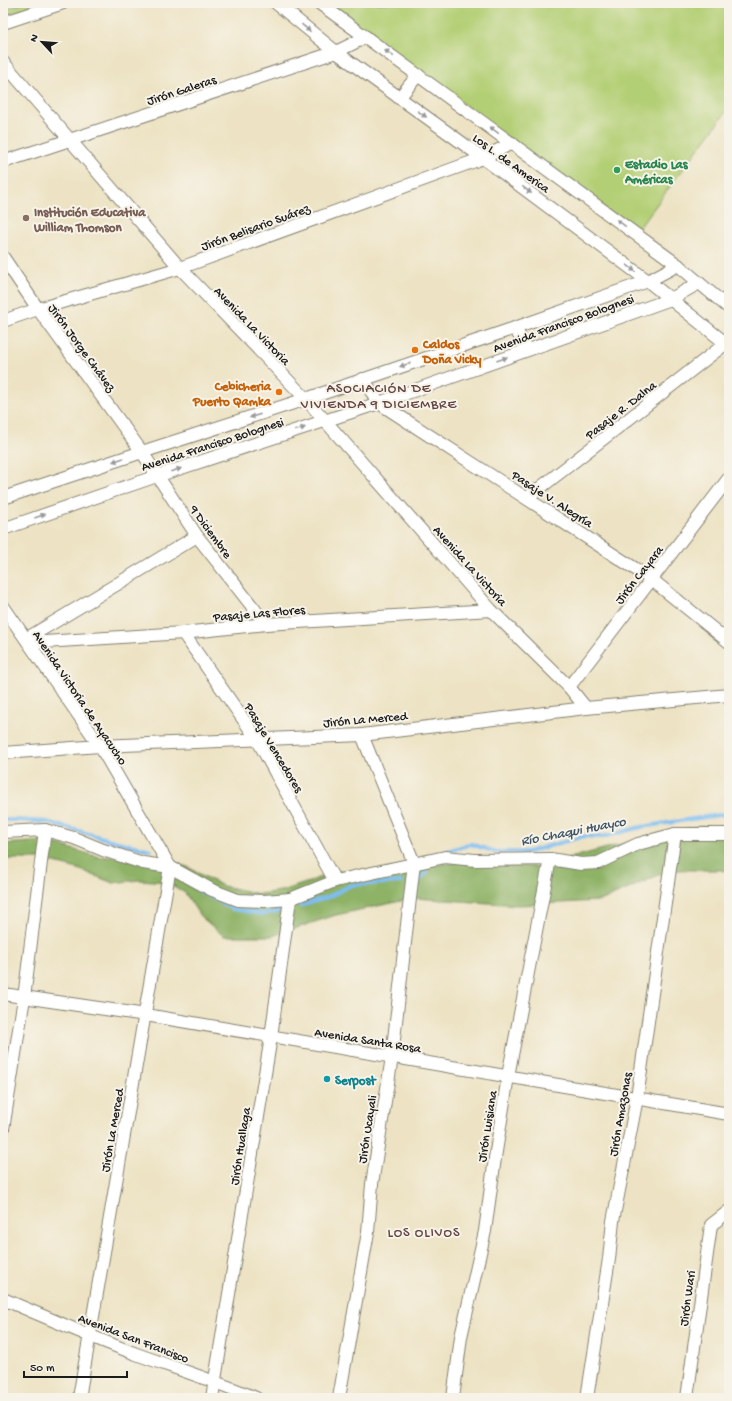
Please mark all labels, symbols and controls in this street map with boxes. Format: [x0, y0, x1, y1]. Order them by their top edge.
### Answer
north arrow [22, 22, 62, 62]
one-way arrow [301, 23, 312, 32]
text: N [28, 33, 42, 44]
one-way arrow [383, 49, 394, 58]
street label: Jirón Galeras [145, 73, 219, 110]
one-way arrow [416, 110, 427, 118]
one-way arrow [489, 126, 499, 134]
street label: Los L. de America [469, 131, 553, 197]
place label: Estadio Las Américas [624, 158, 689, 188]
marker: Estadio Las Américas [612, 165, 622, 175]
one-way arrow [522, 186, 532, 194]
street label: Jirón Belisario Suárez [199, 201, 314, 255]
place label: Institución Educativa William Thomson [33, 206, 146, 236]
marker: Institución Educativa William Thomson [21, 213, 31, 223]
one-way arrow [616, 219, 627, 228]
one-way arrow [626, 264, 636, 272]
street label: Avenida La Victoria [210, 284, 293, 370]
street label: Avenida Francisco Bolognesi [491, 292, 637, 357]
street label: Jirón Jorge Chávez [44, 302, 119, 396]
place label: Caldos Doña Vicky [422, 338, 482, 368]
marker: Caldos Doña Vicky [410, 345, 420, 355]
one-way arrow [496, 356, 508, 362]
one-way arrow [399, 362, 411, 368]
street label: Pasaje R. Dalna [582, 378, 661, 444]
place label: Cebicheria Puerto Qamka [192, 380, 272, 410]
district label: ASOCIACIÓN DE VIVIENDA 9 DICIEMBRE [300, 381, 457, 414]
marker: Cebicheria Puerto Qamka [274, 387, 284, 397]
one-way arrow [249, 413, 261, 419]
street label: Avenida Francisco Bolognesi [140, 415, 286, 476]
one-way arrow [294, 426, 306, 432]
one-way arrow [112, 457, 124, 463]
one-way arrow [170, 466, 182, 472]
street label: Pasaje V. Alegría [507, 468, 596, 532]
street label: 9 Diciembre [185, 502, 235, 562]
one-way arrow [34, 513, 46, 519]
street label: Avenida La Victoria [429, 523, 510, 611]
street label: Jirón Cayara [613, 543, 668, 608]
street label: Pasaje Las Flores [212, 603, 307, 626]
street label: Avenida Victoria de Ayacucho [28, 628, 130, 769]
street label: Pasaje Vencedores [240, 700, 306, 797]
street label: Jirón La Merced [322, 709, 409, 732]
water label: Río Chaqui Huayco [520, 814, 628, 851]
street label: Avenida Santa Rosa [313, 1026, 423, 1057]
street label: Jirón Amazonas [607, 1070, 636, 1158]
marker: Serpost [322, 1074, 332, 1084]
place label: Serpost [335, 1074, 377, 1090]
street label: Jirón La Merced [99, 1086, 128, 1173]
street label: Jirón Luisiana [475, 1089, 502, 1163]
street label: Jirón Ucayali [356, 1094, 381, 1165]
street label: Jirón Huallaga [228, 1106, 255, 1186]
district label: LOS OLIVOS [388, 1225, 461, 1242]
street label: Jirón Wari [677, 1269, 700, 1327]
street label: Avenida San Francisco [76, 1311, 191, 1367]
scale bar [24, 1353, 127, 1379]
text: 50 m [30, 1362, 55, 1376]

